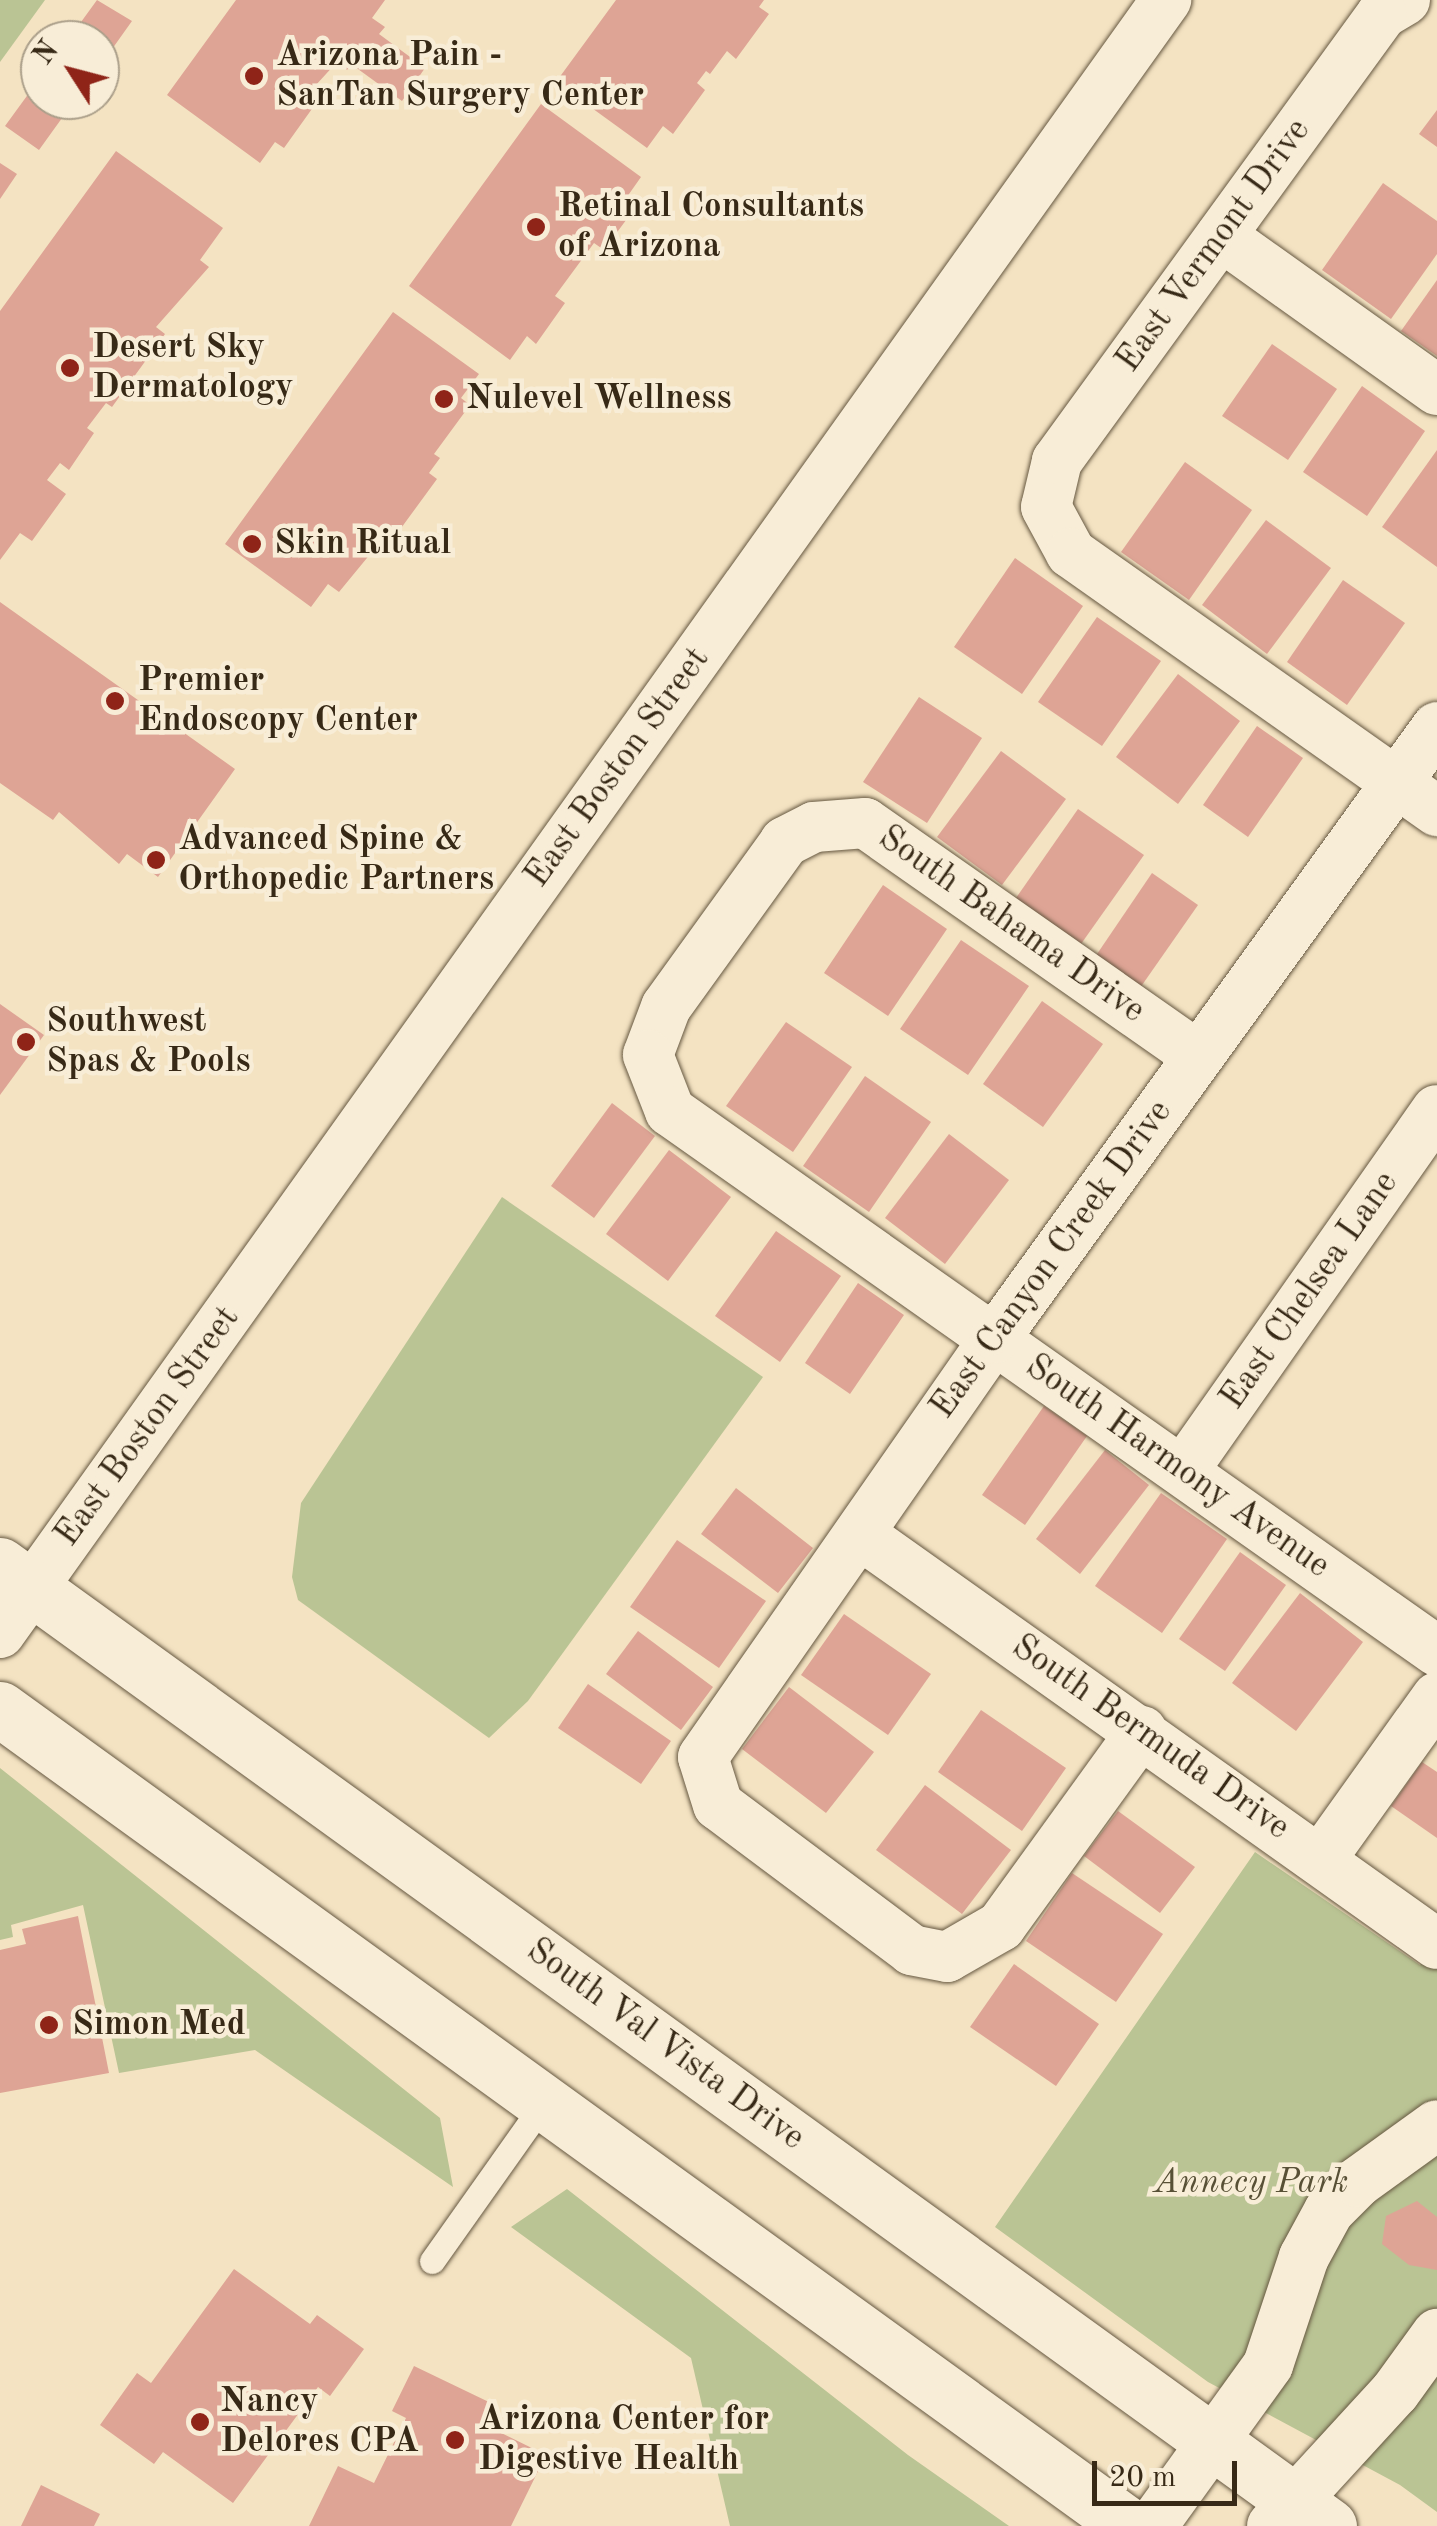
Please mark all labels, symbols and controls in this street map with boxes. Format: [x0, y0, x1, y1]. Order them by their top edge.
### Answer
north arrow [20, 20, 120, 120]
place label: Arizona Pain - SanTan Surgery Center [276, 35, 644, 117]
text: N [30, 37, 65, 70]
marker: Arizona Pain - SanTan Surgery Center [241, 63, 267, 89]
street label: East Vermont Drive [1108, 111, 1320, 381]
place label: Retinal Consultants of Arizona [558, 186, 864, 268]
marker: Retinal Consultants of Arizona [523, 214, 549, 240]
place label: Desert Sky Dermatology [92, 327, 294, 409]
marker: Desert Sky Dermatology [57, 355, 83, 381]
place label: Nulevel Wellness [466, 378, 731, 420]
marker: Nulevel Wellness [431, 386, 457, 412]
place label: Skin Ritual [274, 523, 451, 565]
marker: Skin Ritual [239, 531, 265, 557]
street label: East Boston Street [517, 640, 719, 896]
place label: Premier Endoscopy Center [138, 660, 418, 742]
marker: Premier Endoscopy Center [102, 688, 128, 714]
street label: South Bahama Drive [870, 817, 1152, 1033]
place label: Advanced Spine & Orthopedic Partners [178, 819, 494, 901]
marker: Advanced Spine & Orthopedic Partners [143, 847, 169, 873]
place label: Southwest Spas & Pools [46, 1001, 251, 1083]
marker: Southwest Spas & Pools [15, 1031, 37, 1053]
street label: East Canyon Creek Drive [922, 1093, 1182, 1427]
street label: East Chelsea Lane [1212, 1164, 1408, 1418]
street label: East Boston Street [47, 1299, 249, 1555]
street label: South Harmony Avenue [1017, 1346, 1337, 1588]
street label: South Bermuda Drive [1003, 1626, 1297, 1850]
street label: South Val Vista Drive [518, 1930, 812, 2160]
place label: Simon Med [72, 2004, 245, 2046]
marker: Simon Med [36, 2012, 62, 2038]
park label: Annecy Park [1154, 2162, 1348, 2204]
place label: Nancy Delores CPA [220, 2381, 419, 2463]
place label: Arizona Center for Digestive Health [478, 2399, 769, 2481]
marker: Nancy Delores CPA [189, 2411, 211, 2433]
marker: Arizona Center for Digestive Health [442, 2427, 468, 2453]
scale bar [1097, 2441, 1242, 2503]
text: 20 m [1109, 2463, 1176, 2493]

